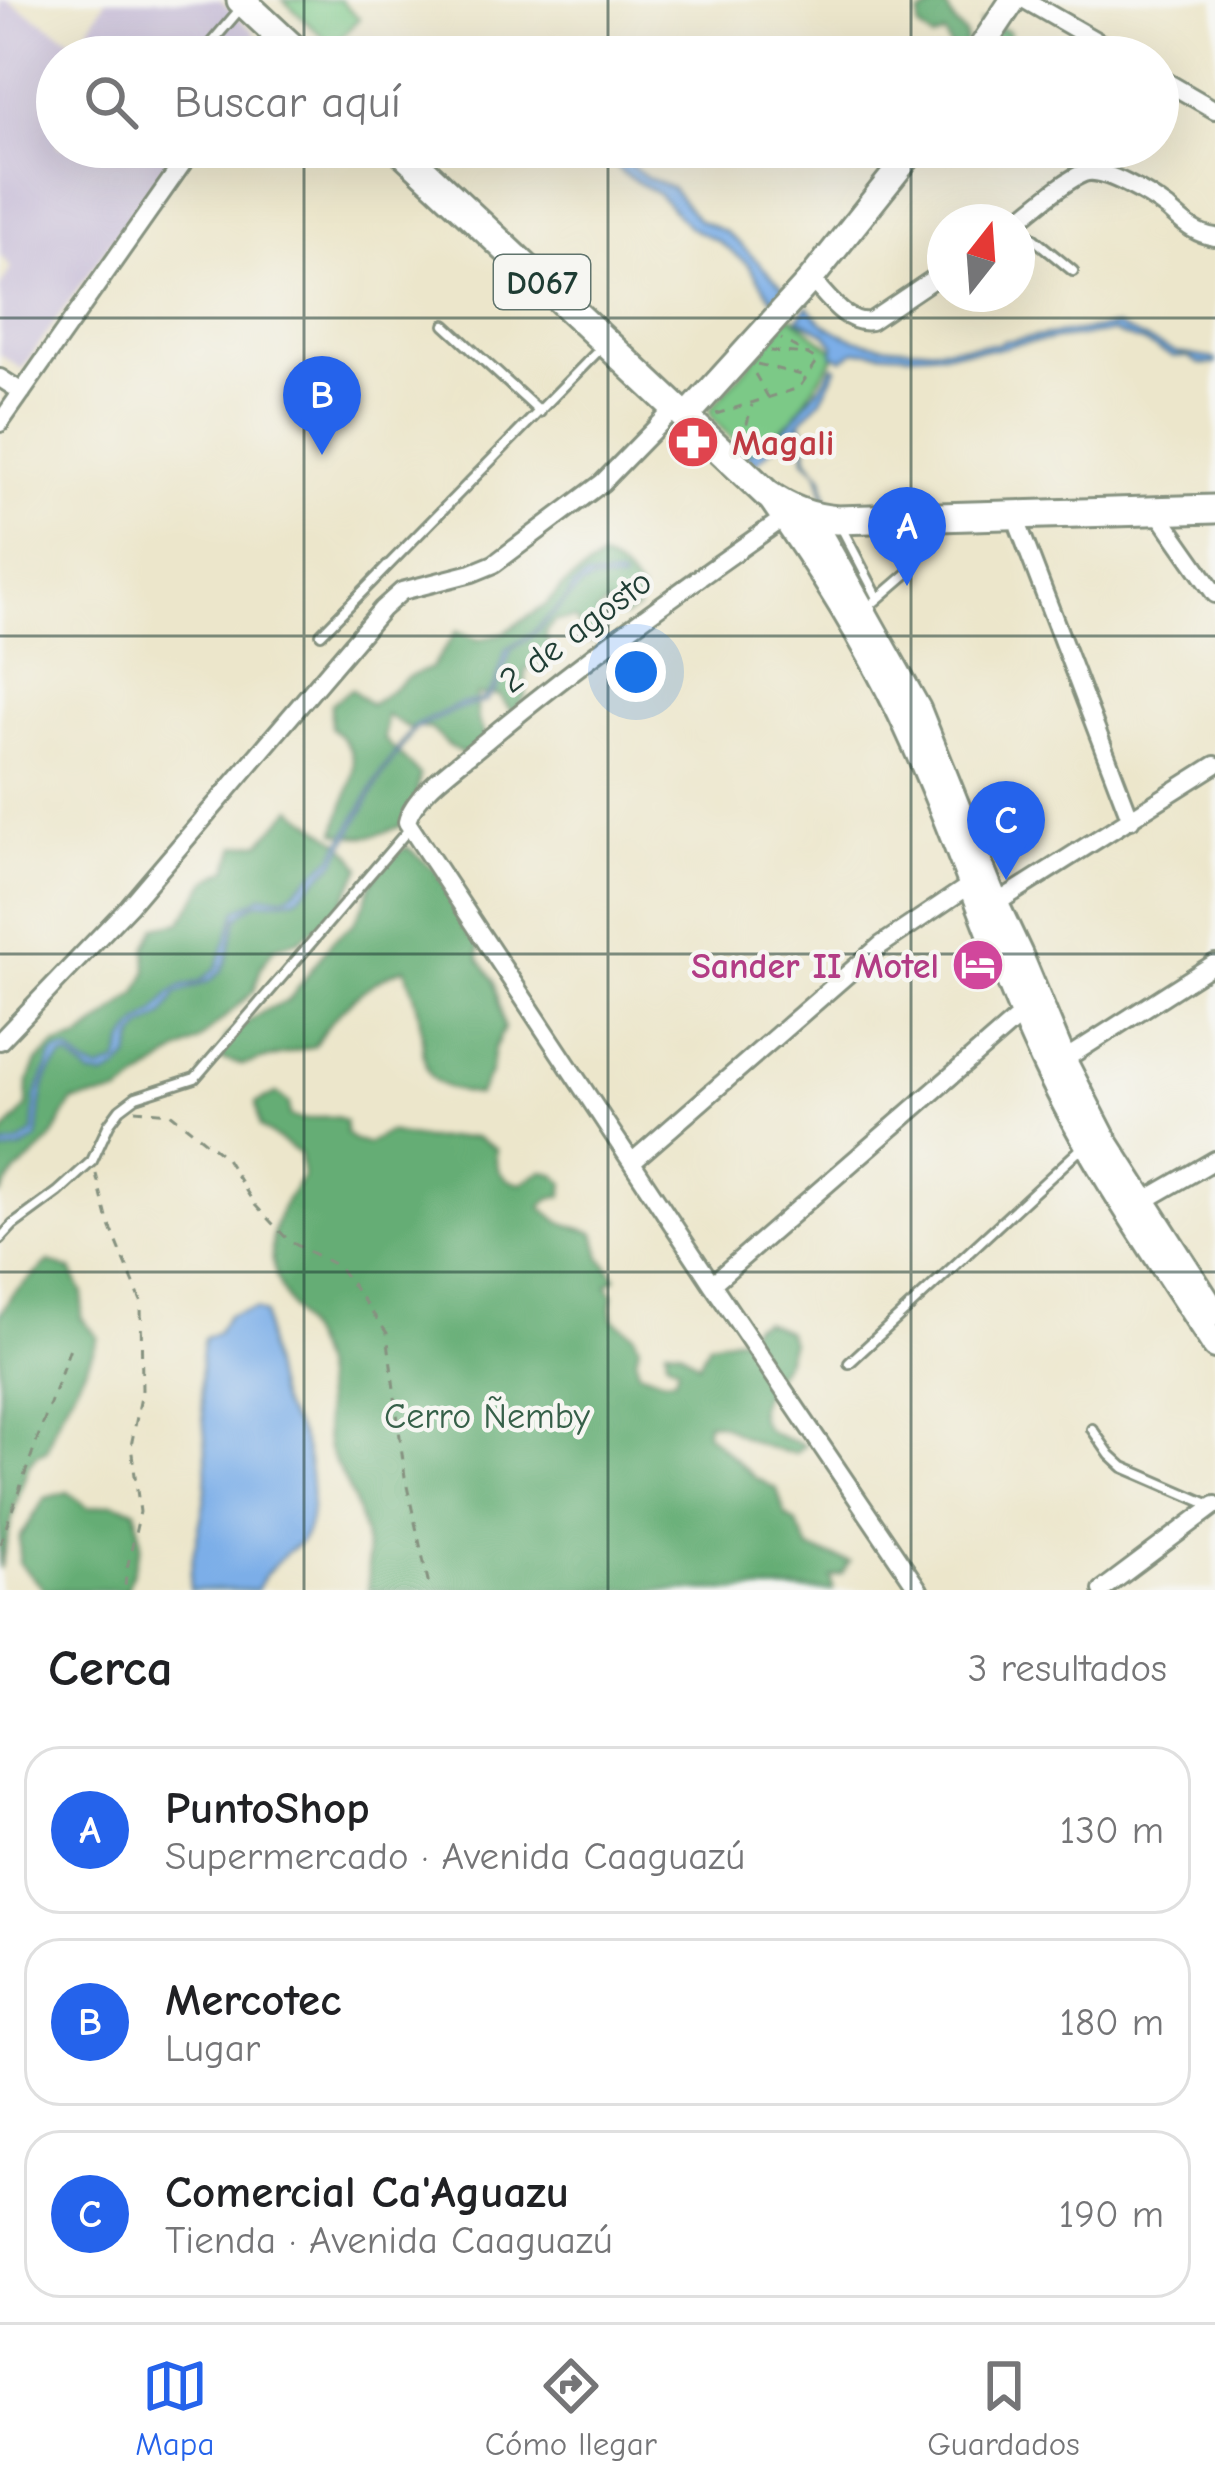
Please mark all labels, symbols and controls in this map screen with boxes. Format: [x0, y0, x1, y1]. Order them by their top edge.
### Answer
search box [36, 36, 1179, 168]
icon: search [78, 69, 144, 135]
text: Buscar aquí [174, 76, 401, 128]
north arrow [927, 204, 1035, 312]
road number: D067 [494, 255, 590, 309]
pin: B [283, 356, 361, 455]
pharmacy icon: Magali [665, 414, 721, 470]
place label: Magali [732, 423, 835, 464]
pin: A [868, 487, 946, 586]
street label: 2 de agosto [492, 561, 660, 702]
your location [606, 642, 666, 702]
pin: C [967, 781, 1045, 880]
hotel icon: Sander II Motel [950, 937, 1006, 993]
place label: Sander II Motel [691, 946, 939, 987]
park label: Cerro Ñemby [384, 1396, 591, 1437]
text: Cerca [48, 1639, 173, 1698]
text: 3 resultados [968, 1646, 1167, 1691]
text: PuntoShop [165, 1782, 370, 1834]
text: A [79, 1808, 101, 1853]
text: 130 m [1060, 1808, 1164, 1853]
text: Supermercado · Avenida Caaguazú [165, 1834, 745, 1879]
text: Mercotec [165, 1974, 341, 2026]
text: B [78, 2000, 102, 2045]
text: 180 m [1059, 2000, 1164, 2045]
text: Lugar [165, 2026, 260, 2071]
text: Comercial Ca'Aguazu [165, 2166, 569, 2218]
text: C [78, 2192, 102, 2237]
text: 190 m [1059, 2192, 1164, 2237]
text: Tienda · Avenida Caaguazú [165, 2218, 613, 2263]
tab: Mapa [135, 2353, 214, 2463]
tab: Cómo llegar [485, 2353, 657, 2463]
tab: Guardados [927, 2353, 1080, 2463]

